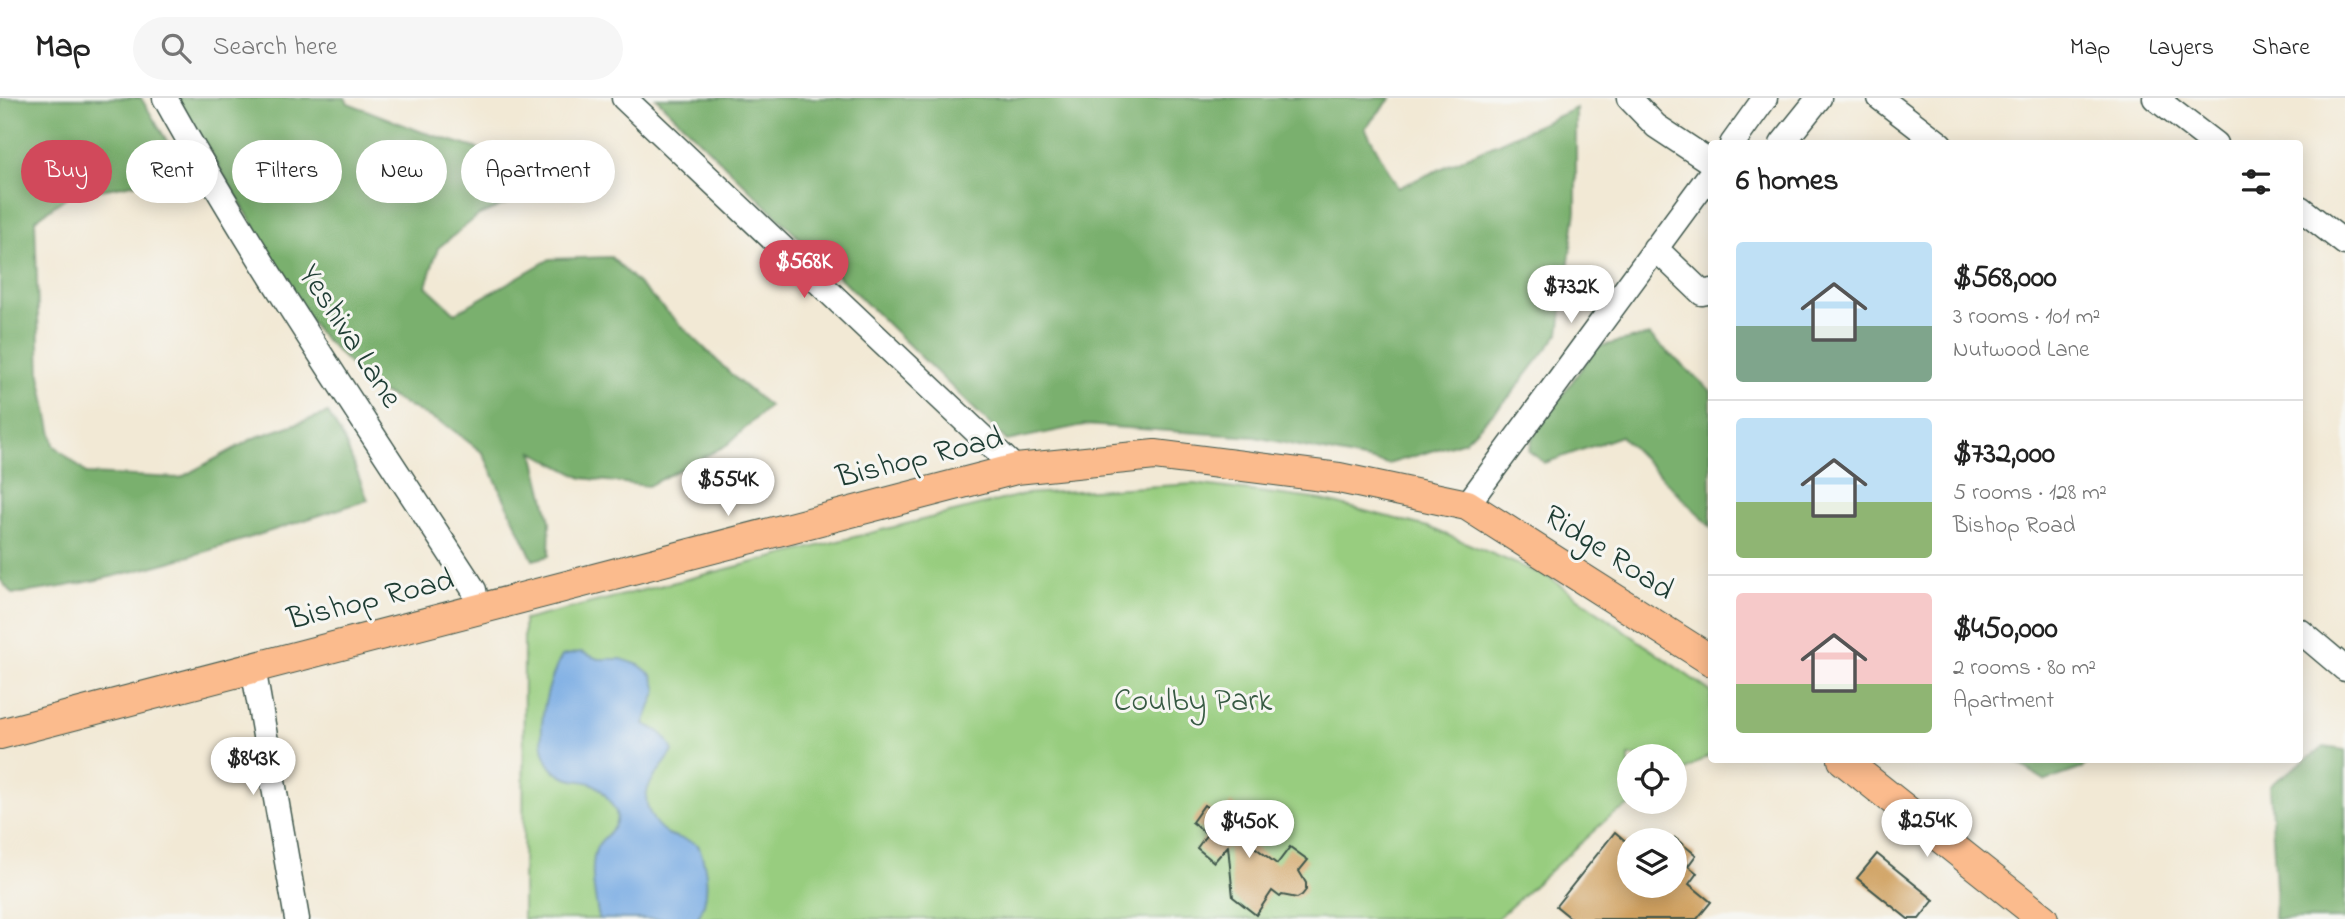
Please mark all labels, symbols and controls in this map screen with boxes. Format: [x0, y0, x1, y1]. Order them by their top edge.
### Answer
search box [133, 17, 623, 80]
text: Map [35, 24, 91, 72]
icon: search [157, 29, 195, 67]
text: Search here [213, 29, 337, 67]
text: Map [2070, 31, 2110, 66]
text: Layers [2148, 31, 2214, 66]
text: Share [2252, 31, 2310, 66]
chip: Buy [21, 140, 112, 203]
chip: Rent [126, 140, 218, 203]
chip: Filters [232, 140, 342, 203]
chip: New [356, 140, 447, 203]
chip: Apartment [461, 140, 615, 203]
text: 6 homes [1736, 160, 1839, 204]
icon: filters [2237, 163, 2275, 201]
pin: $568K [755, 240, 853, 300]
text: $568K [776, 246, 832, 279]
street label: Yeshiva Lane [285, 256, 413, 419]
text: $568,000 [1953, 257, 2057, 301]
pin: $732K [1522, 266, 1620, 325]
icon: home [1792, 270, 1876, 354]
text: $732K [1543, 271, 1599, 304]
text: 3 rooms · 101 m² [1953, 301, 2100, 334]
text: Nutwood Lane [1953, 334, 2089, 367]
street label: Bishop Road [831, 416, 1008, 503]
text: $732,000 [1953, 433, 2055, 477]
icon: home [1792, 446, 1876, 530]
pin: $554K [679, 458, 777, 518]
text: $554K [698, 464, 758, 497]
text: 5 rooms · 128 m² [1953, 477, 2107, 510]
street label: Ridge Road [1533, 494, 1683, 614]
text: Bishop Road [1953, 510, 2076, 543]
street label: Bishop Road [282, 558, 459, 645]
text: $450,000 [1953, 608, 2058, 652]
icon: home [1792, 621, 1876, 705]
text: 2 rooms · 80 m² [1953, 652, 2096, 685]
park label: Coulby Park [1114, 679, 1273, 726]
text: Apartment [1953, 685, 2054, 718]
pin: $843K [204, 738, 302, 797]
text: $843K [227, 743, 279, 776]
map controls [1617, 744, 1687, 898]
button: locate [1617, 744, 1687, 814]
pin: $450K [1200, 800, 1298, 860]
pin: $254K [1878, 800, 1976, 859]
text: $254K [1897, 805, 1957, 838]
text: $450K [1220, 806, 1278, 839]
button: layers [1617, 828, 1687, 898]

